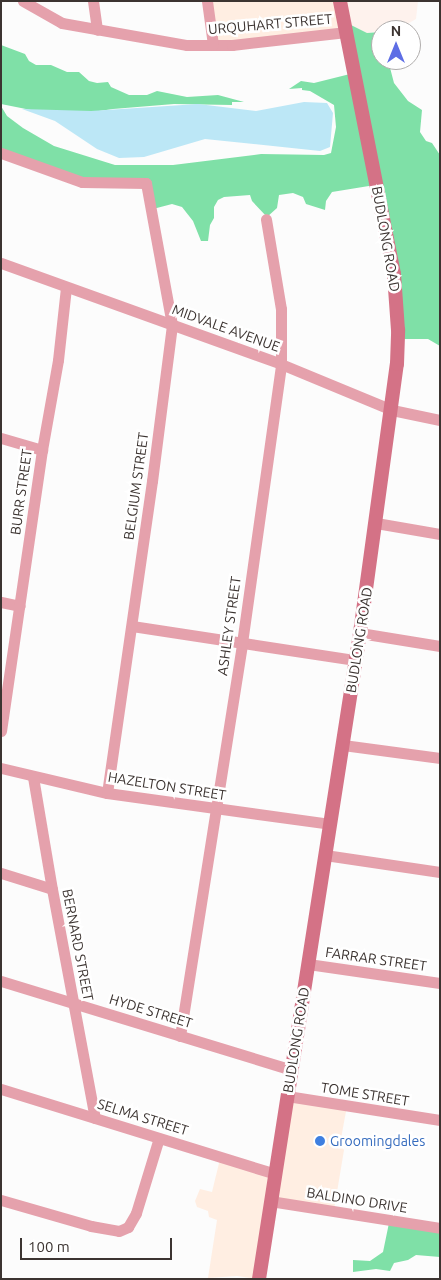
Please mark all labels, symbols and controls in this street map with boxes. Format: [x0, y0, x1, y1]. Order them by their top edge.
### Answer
street label: URQUHART STREET [207, 10, 333, 38]
north arrow [371, 20, 421, 70]
text: N [391, 23, 401, 39]
street label: BUDLONG ROAD [368, 185, 404, 293]
street label: MIDVALE AVENUE [170, 301, 282, 355]
street label: BELGIUM STREET [120, 431, 152, 541]
street label: BURR STREET [7, 448, 35, 536]
street label: ASHLEY STREET [214, 575, 244, 677]
street label: BUDLONG ROAD [342, 586, 376, 694]
street label: HAZELTON STREET [107, 768, 227, 804]
street label: BERNARD STREET [59, 888, 97, 1002]
street label: FARRAR STREET [324, 944, 428, 974]
street label: BUDLONG ROAD [279, 986, 313, 1094]
street label: HYDE STREET [107, 990, 195, 1032]
street label: TOME STREET [320, 1079, 410, 1109]
street label: SELMA STREET [96, 1095, 190, 1139]
place label: Groomingdales [330, 1133, 425, 1149]
marker: Groomingdales [314, 1135, 326, 1147]
street label: BALDINO DRIVE [306, 1184, 408, 1216]
scale bar [22, 1228, 175, 1260]
text: 100 m [28, 1238, 70, 1255]

